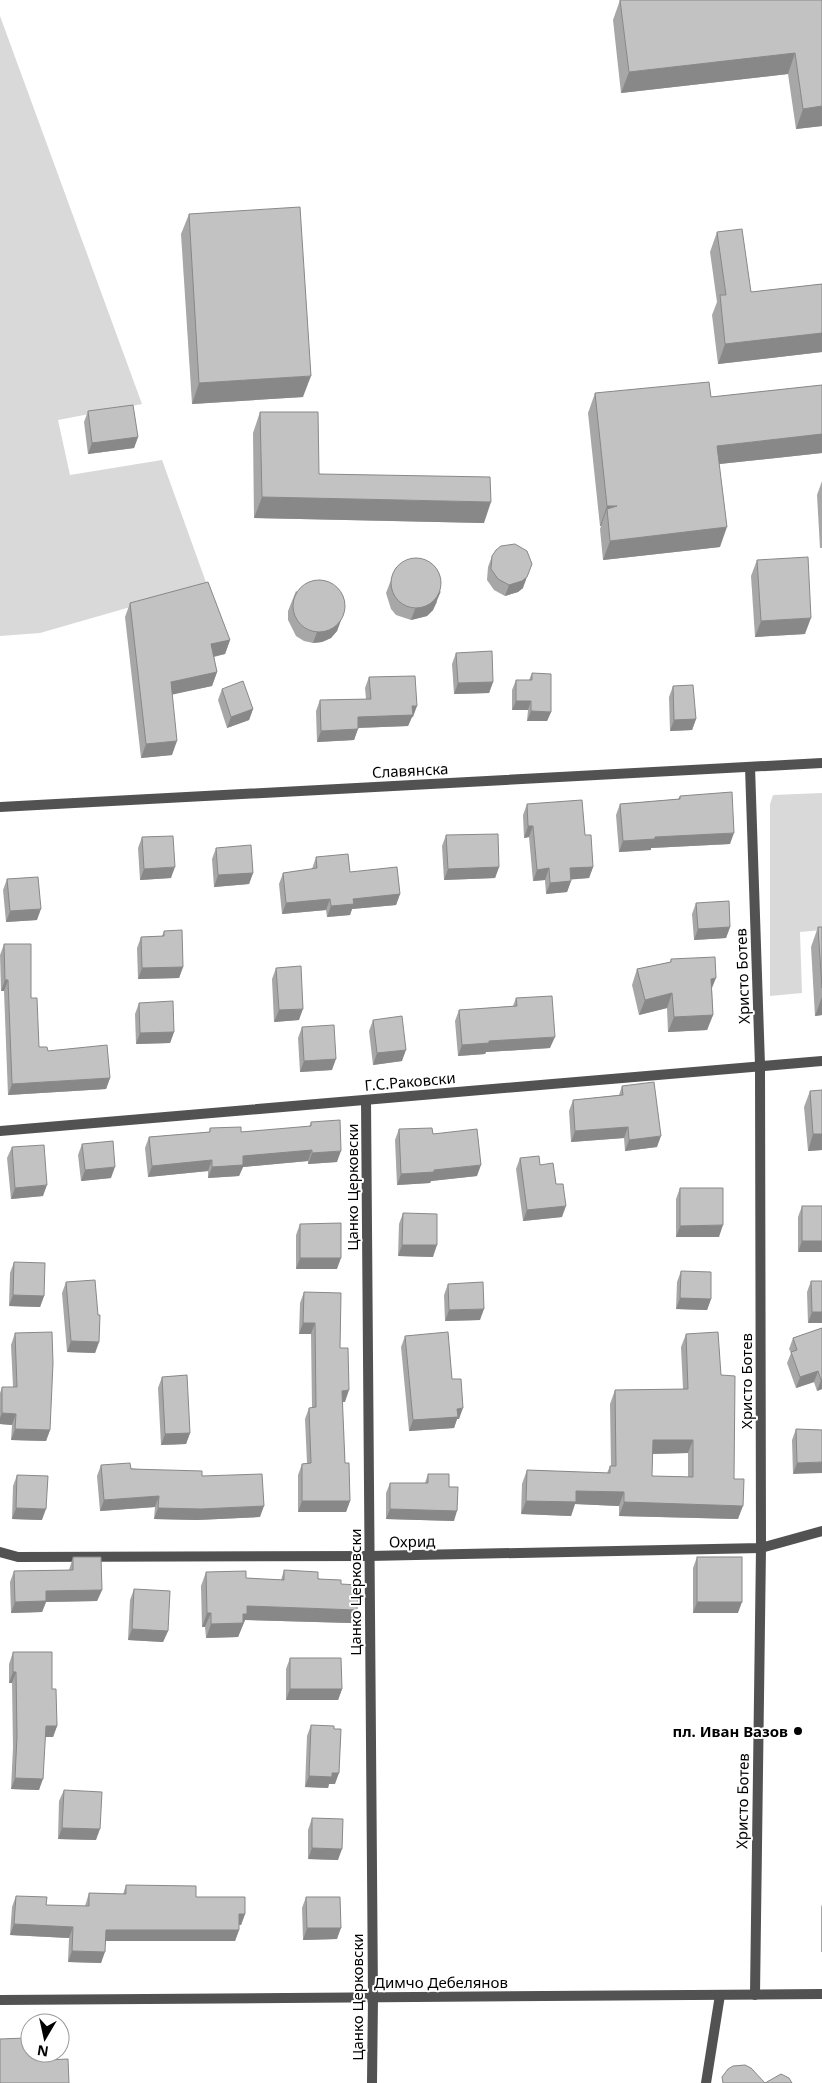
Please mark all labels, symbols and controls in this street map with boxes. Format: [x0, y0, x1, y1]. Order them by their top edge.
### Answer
street label: Славянска [371, 758, 449, 782]
street label: Христо Ботев [730, 928, 754, 1024]
street label: Г.С.Раковски [364, 1067, 456, 1095]
street label: Цанко Церковски [342, 1123, 362, 1251]
street label: Христо Ботев [736, 1333, 756, 1429]
street label: Цанко Церковски [345, 1528, 365, 1656]
street label: Охрид [389, 1531, 435, 1551]
place label: пл. Иван Вазов [672, 1721, 788, 1741]
marker: пл. Иван Вазов [792, 1725, 804, 1737]
street label: Христо Ботев [731, 1753, 753, 1849]
street label: Цанко Церковски [347, 1933, 367, 2061]
street label: Димчо Дебелянов [374, 1972, 508, 1992]
north arrow [20, 2013, 70, 2063]
text: N [36, 2041, 50, 2062]

